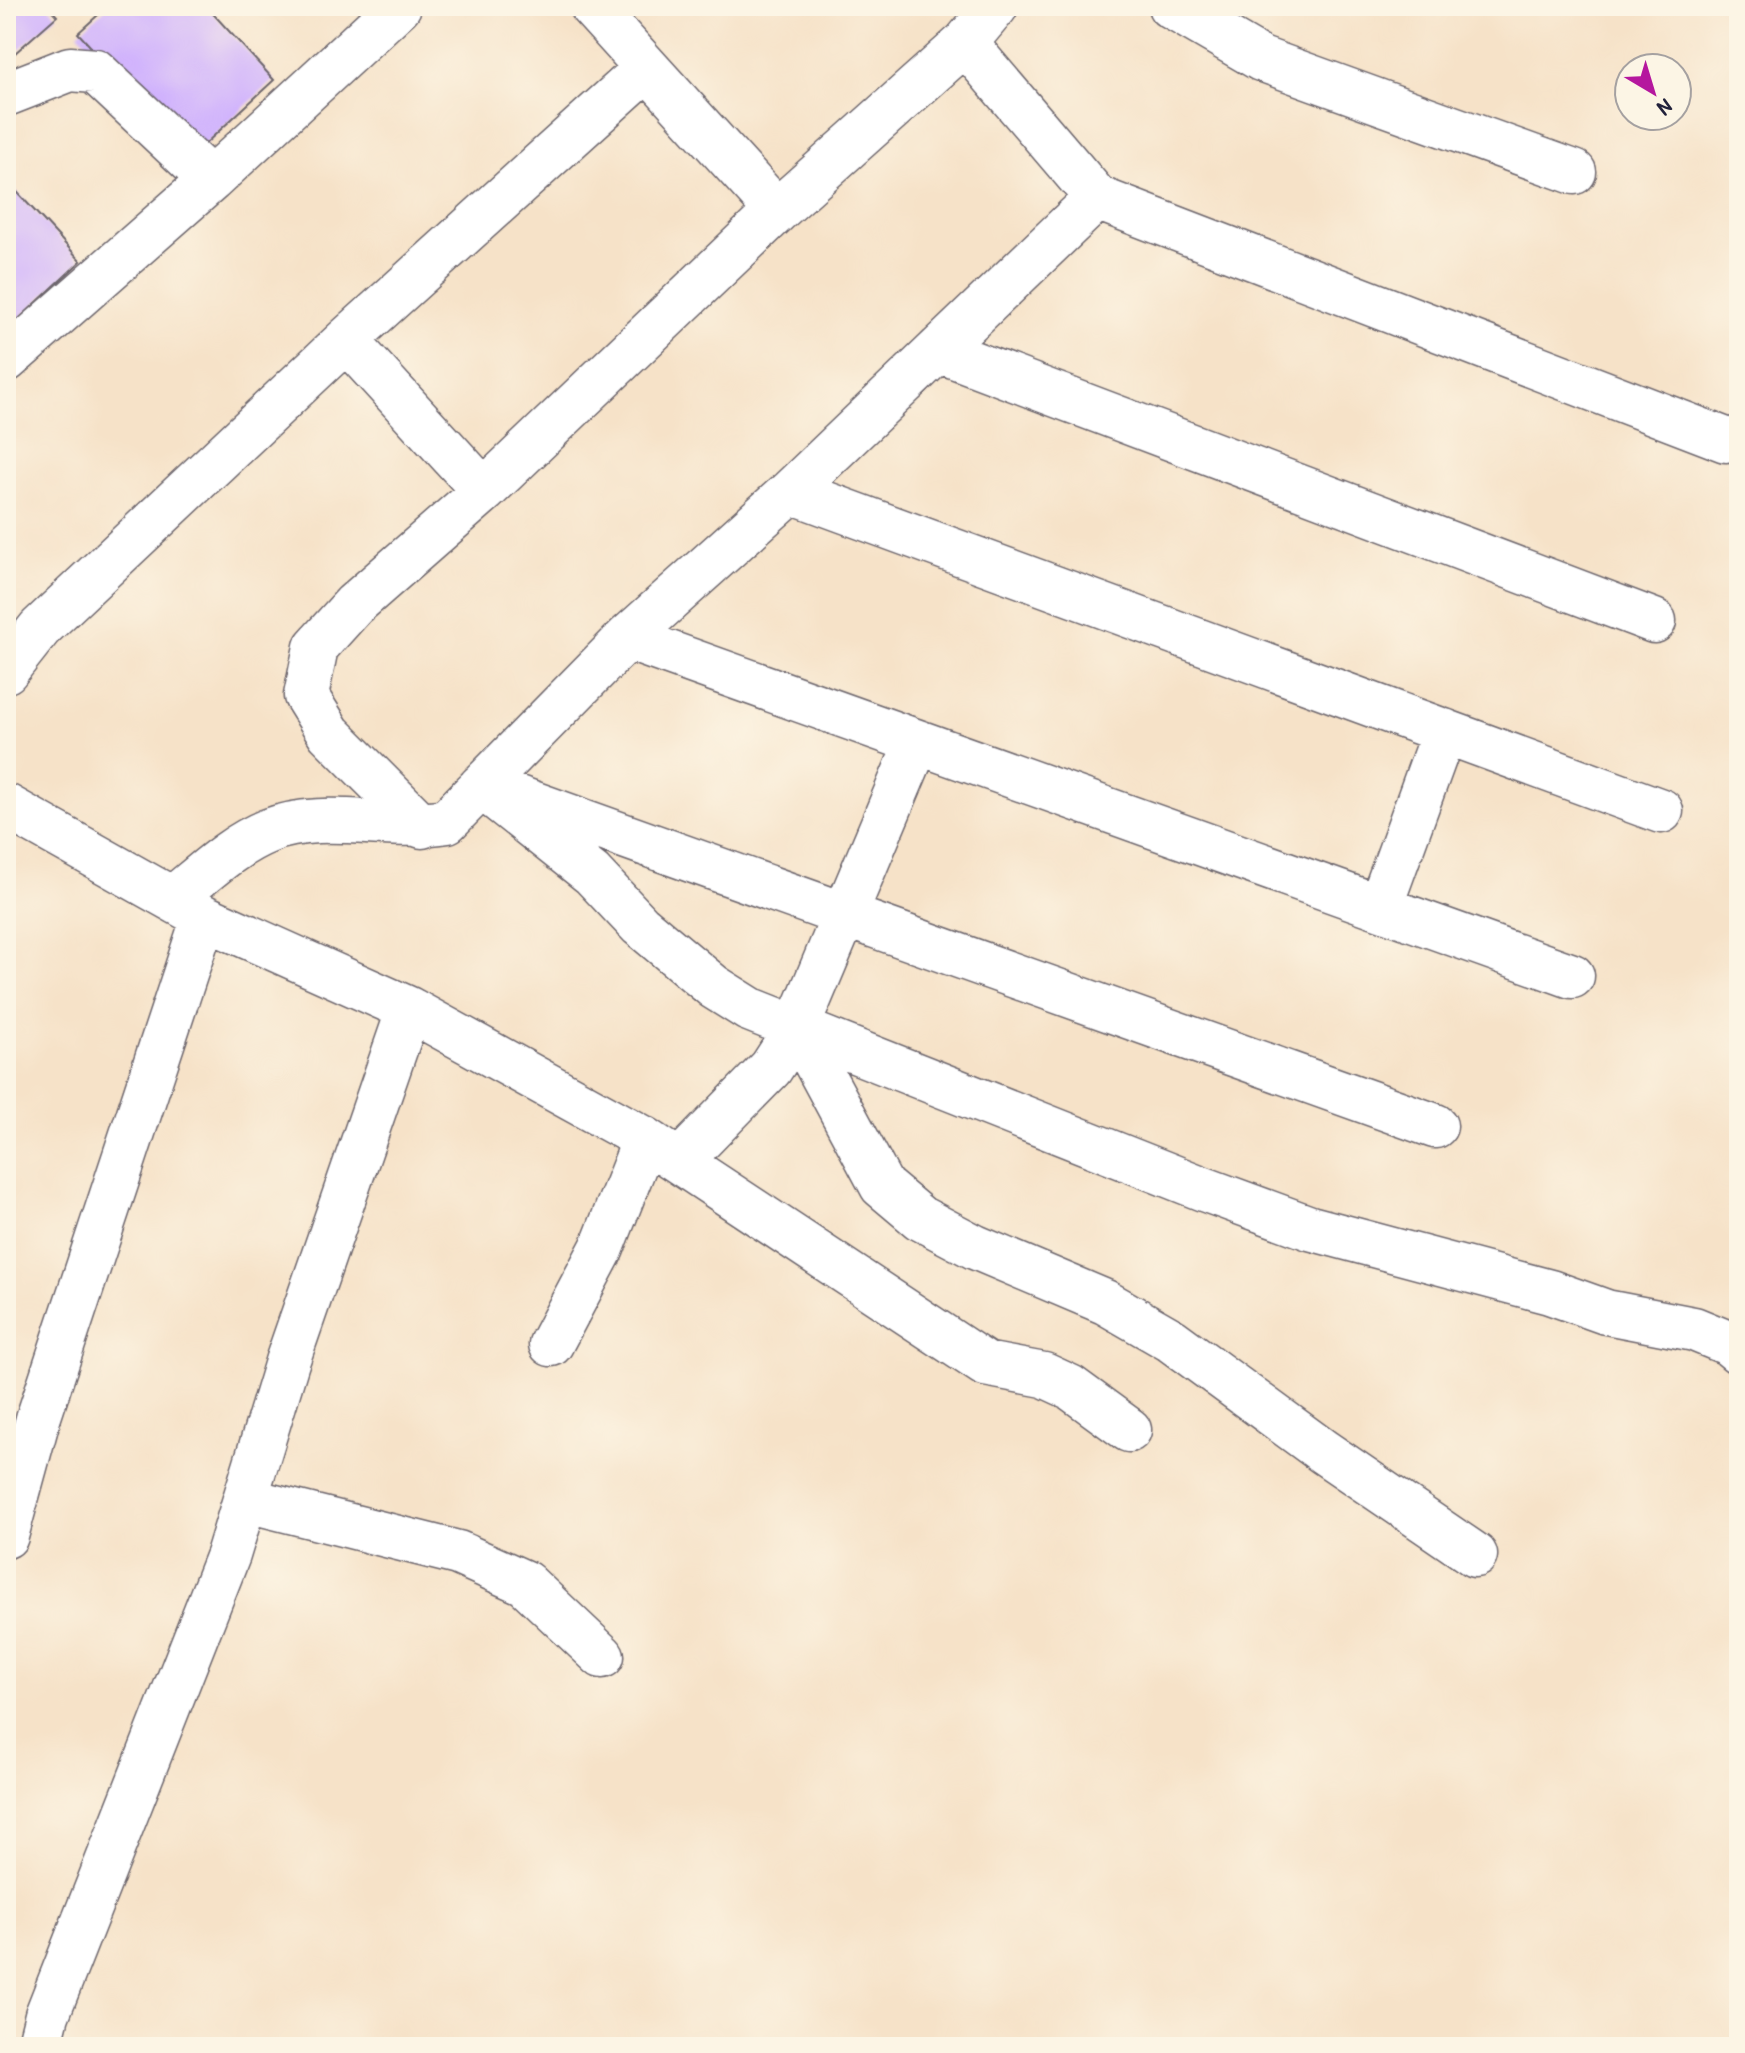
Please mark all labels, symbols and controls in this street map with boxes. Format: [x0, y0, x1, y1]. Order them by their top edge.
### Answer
north arrow [1613, 52, 1693, 132]
text: N [1651, 92, 1679, 123]

